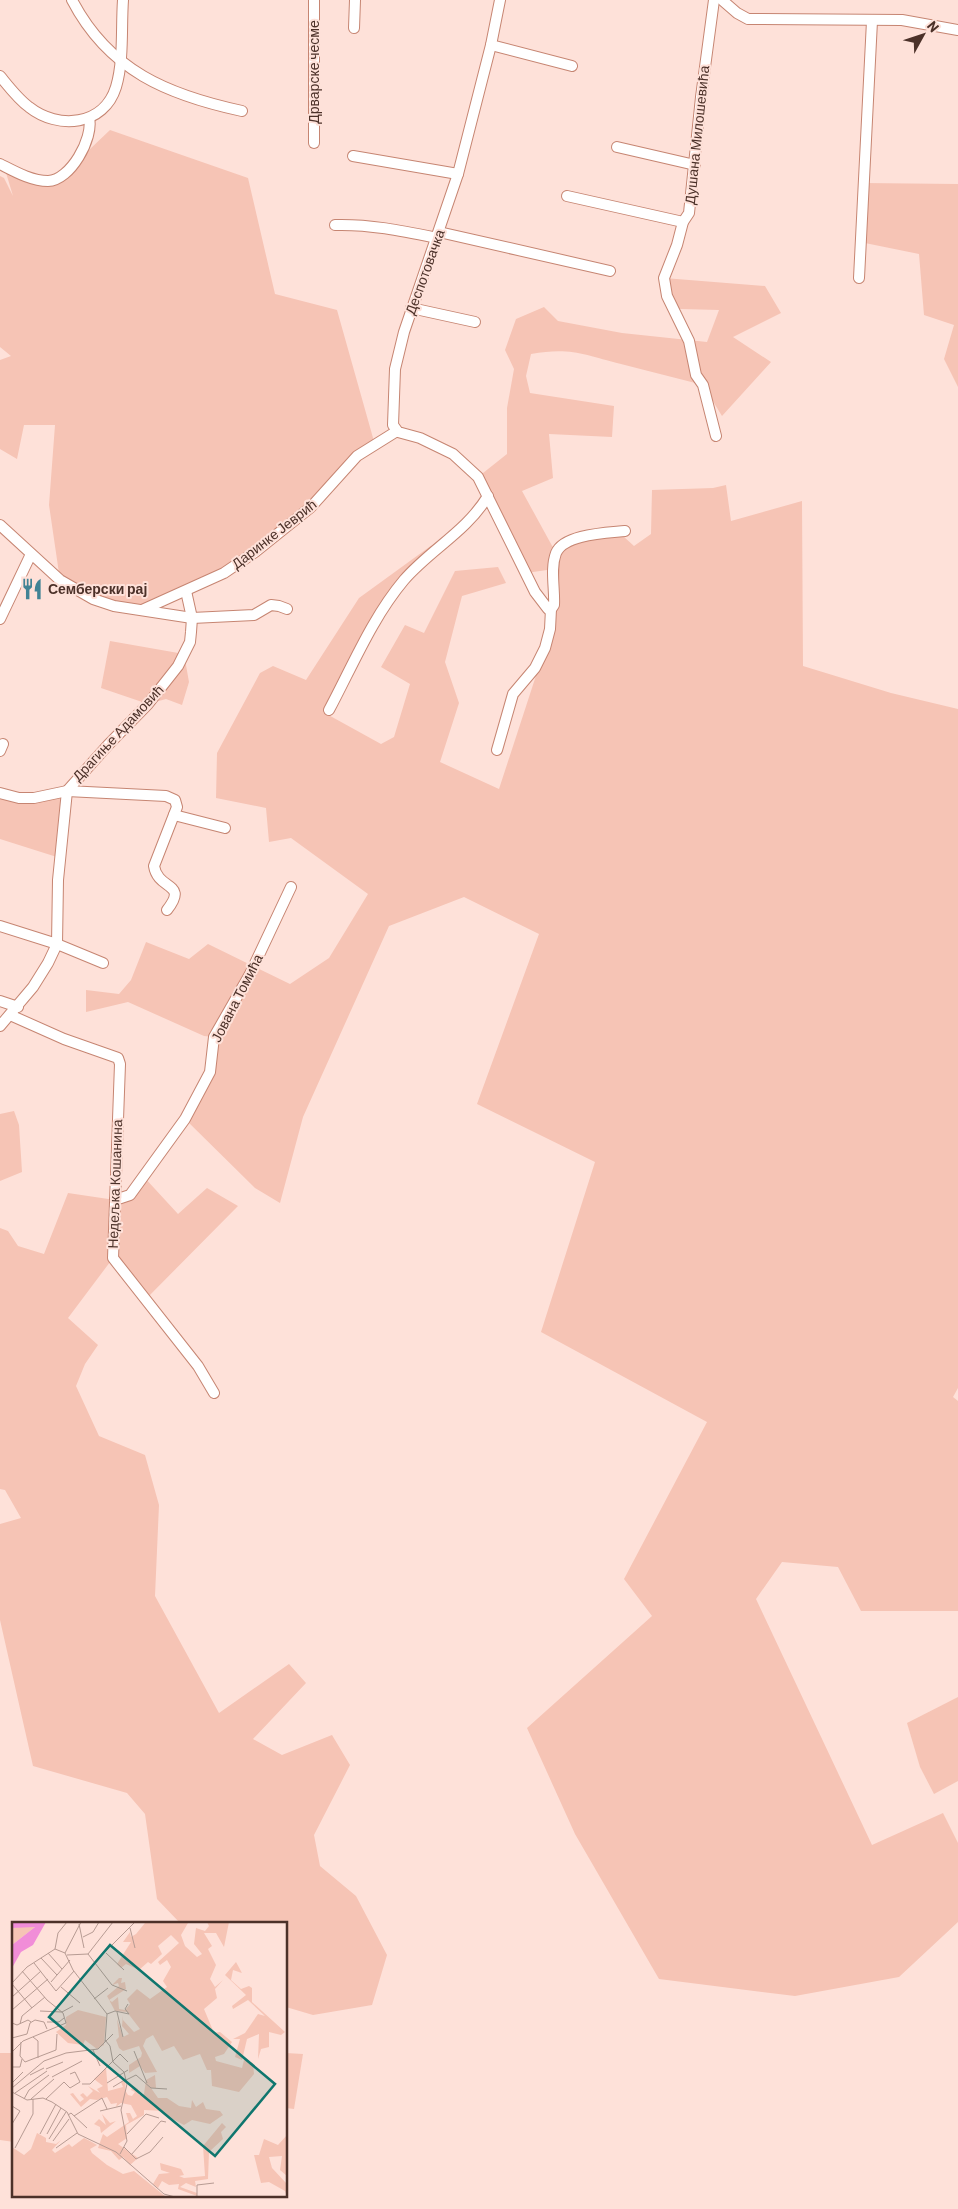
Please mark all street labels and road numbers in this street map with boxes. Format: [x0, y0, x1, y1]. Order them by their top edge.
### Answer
street label: Дрварске чесме [305, 20, 322, 124]
street label: Душана Милошевића [681, 64, 712, 205]
street label: Деспотовачка [401, 227, 448, 317]
street label: Даринке Јеврић [228, 495, 320, 572]
street label: Драгиње Адамовић [69, 681, 167, 784]
street label: Јована Томића [207, 951, 266, 1045]
street label: Недељка Кошанина [104, 1119, 125, 1249]

